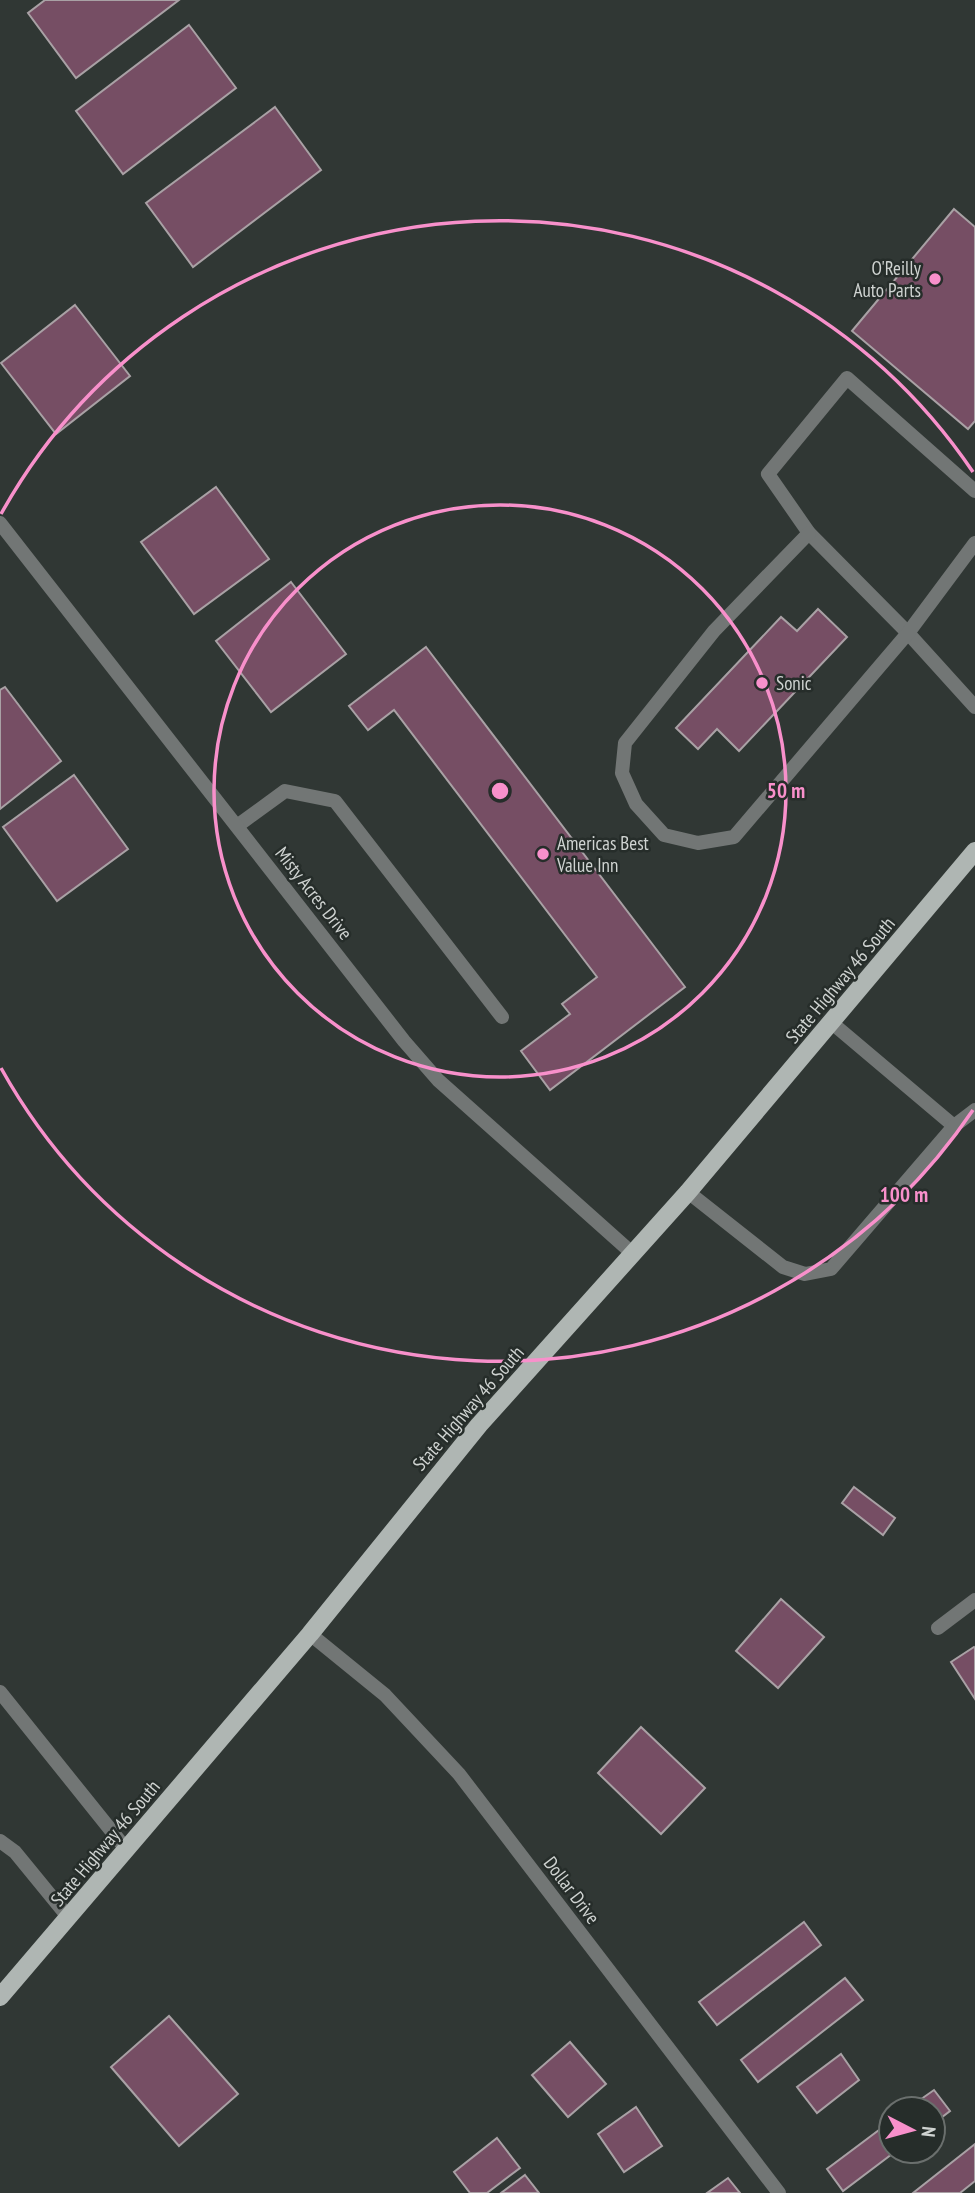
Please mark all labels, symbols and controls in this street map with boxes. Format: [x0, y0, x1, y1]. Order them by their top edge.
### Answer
place label: O'Reilly Auto Parts [853, 256, 922, 302]
marker: O'Reilly Auto Parts [927, 271, 943, 287]
place label: Sonic [776, 671, 812, 695]
marker: Sonic [754, 675, 770, 691]
text: 50 m [767, 777, 805, 804]
centre of rings [488, 779, 512, 803]
place label: Americas Best Value Inn [556, 831, 650, 877]
street label: Misty Acres Drive [270, 842, 358, 944]
marker: Americas Best Value Inn [535, 846, 551, 862]
street label: State Highway 46 South [780, 912, 900, 1048]
text: 100 m [880, 1181, 928, 1208]
street label: State Highway 46 South [407, 1341, 529, 1475]
street label: State Highway 46 South [45, 1775, 165, 1911]
street label: Dollar Drive [539, 1851, 605, 1929]
north arrow [877, 2095, 947, 2165]
text: N [916, 2125, 941, 2138]

